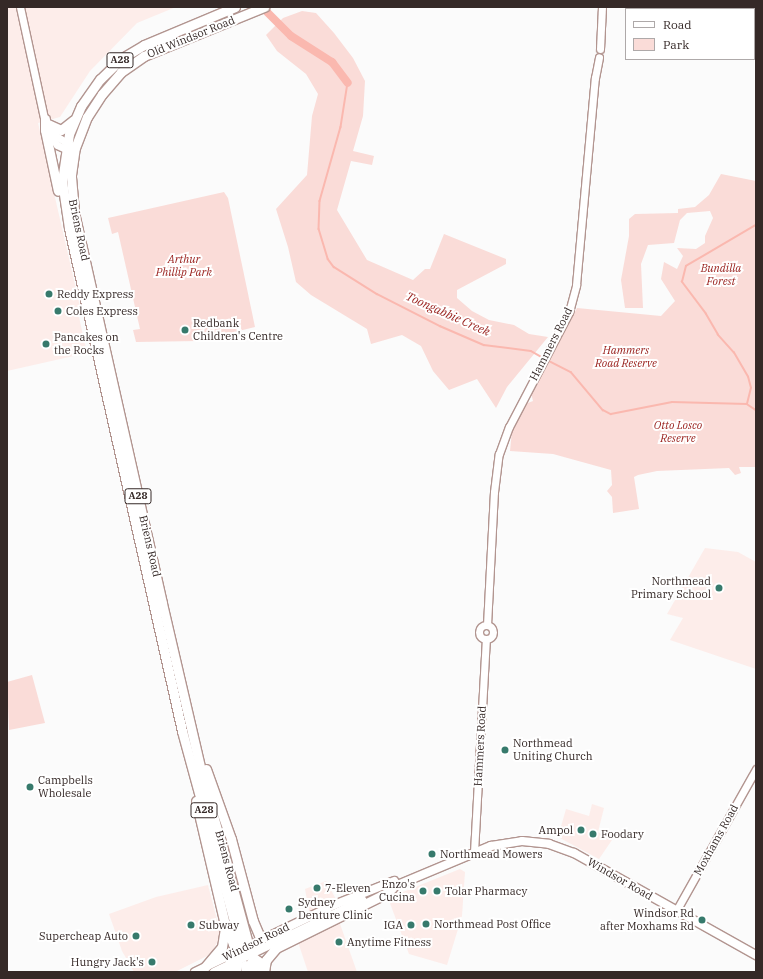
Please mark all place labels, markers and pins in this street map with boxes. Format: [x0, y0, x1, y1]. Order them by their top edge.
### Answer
place label: Reddy Express [57, 287, 133, 301]
marker: Reddy Express [44, 289, 54, 299]
place label: Coles Express [66, 304, 138, 318]
marker: Coles Express [53, 306, 63, 316]
place label: Redbank Children's Centre [193, 317, 283, 343]
marker: Redbank Children's Centre [180, 325, 190, 335]
place label: Pancakes on the Rocks [54, 331, 119, 357]
marker: Pancakes on the Rocks [41, 339, 51, 349]
place label: Northmead Primary School [631, 575, 711, 601]
marker: Northmead Primary School [714, 583, 724, 593]
place label: Northmead Uniting Church [513, 737, 593, 763]
marker: Northmead Uniting Church [500, 745, 510, 755]
place label: Campbells Wholesale [38, 774, 93, 800]
marker: Campbells Wholesale [25, 782, 35, 792]
place label: Ampol [539, 823, 573, 837]
marker: Ampol [576, 825, 586, 835]
place label: Foodary [601, 827, 644, 841]
marker: Foodary [588, 829, 598, 839]
place label: Northmead Mowers [440, 847, 542, 861]
marker: Northmead Mowers [427, 849, 437, 859]
place label: Enzo's Cucina [379, 878, 415, 904]
place label: 7-Eleven [325, 881, 371, 895]
marker: 7-Eleven [312, 883, 322, 893]
place label: Tolar Pharmacy [445, 884, 527, 898]
marker: Enzo's Cucina [418, 886, 428, 896]
marker: Tolar Pharmacy [432, 886, 442, 896]
place label: Sydney Denture Clinic [298, 896, 373, 922]
marker: Sydney Denture Clinic [283, 903, 295, 915]
place label: Windsor Rd after Moxhams Rd [600, 907, 694, 933]
marker: Windsor Rd after Moxhams Rd [697, 915, 707, 925]
place label: Northmead Post Office [434, 917, 551, 931]
place label: Subway [199, 918, 239, 932]
place label: IGA [384, 918, 403, 932]
marker: Northmead Post Office [421, 919, 431, 929]
marker: Subway [186, 920, 196, 930]
marker: IGA [406, 920, 416, 930]
place label: Supercheap Auto [39, 929, 128, 943]
marker: Supercheap Auto [131, 931, 141, 941]
place label: Anytime Fitness [347, 935, 431, 949]
marker: Anytime Fitness [334, 937, 344, 947]
place label: Hungry Jack's [71, 955, 144, 969]
marker: Hungry Jack's [147, 957, 157, 967]

